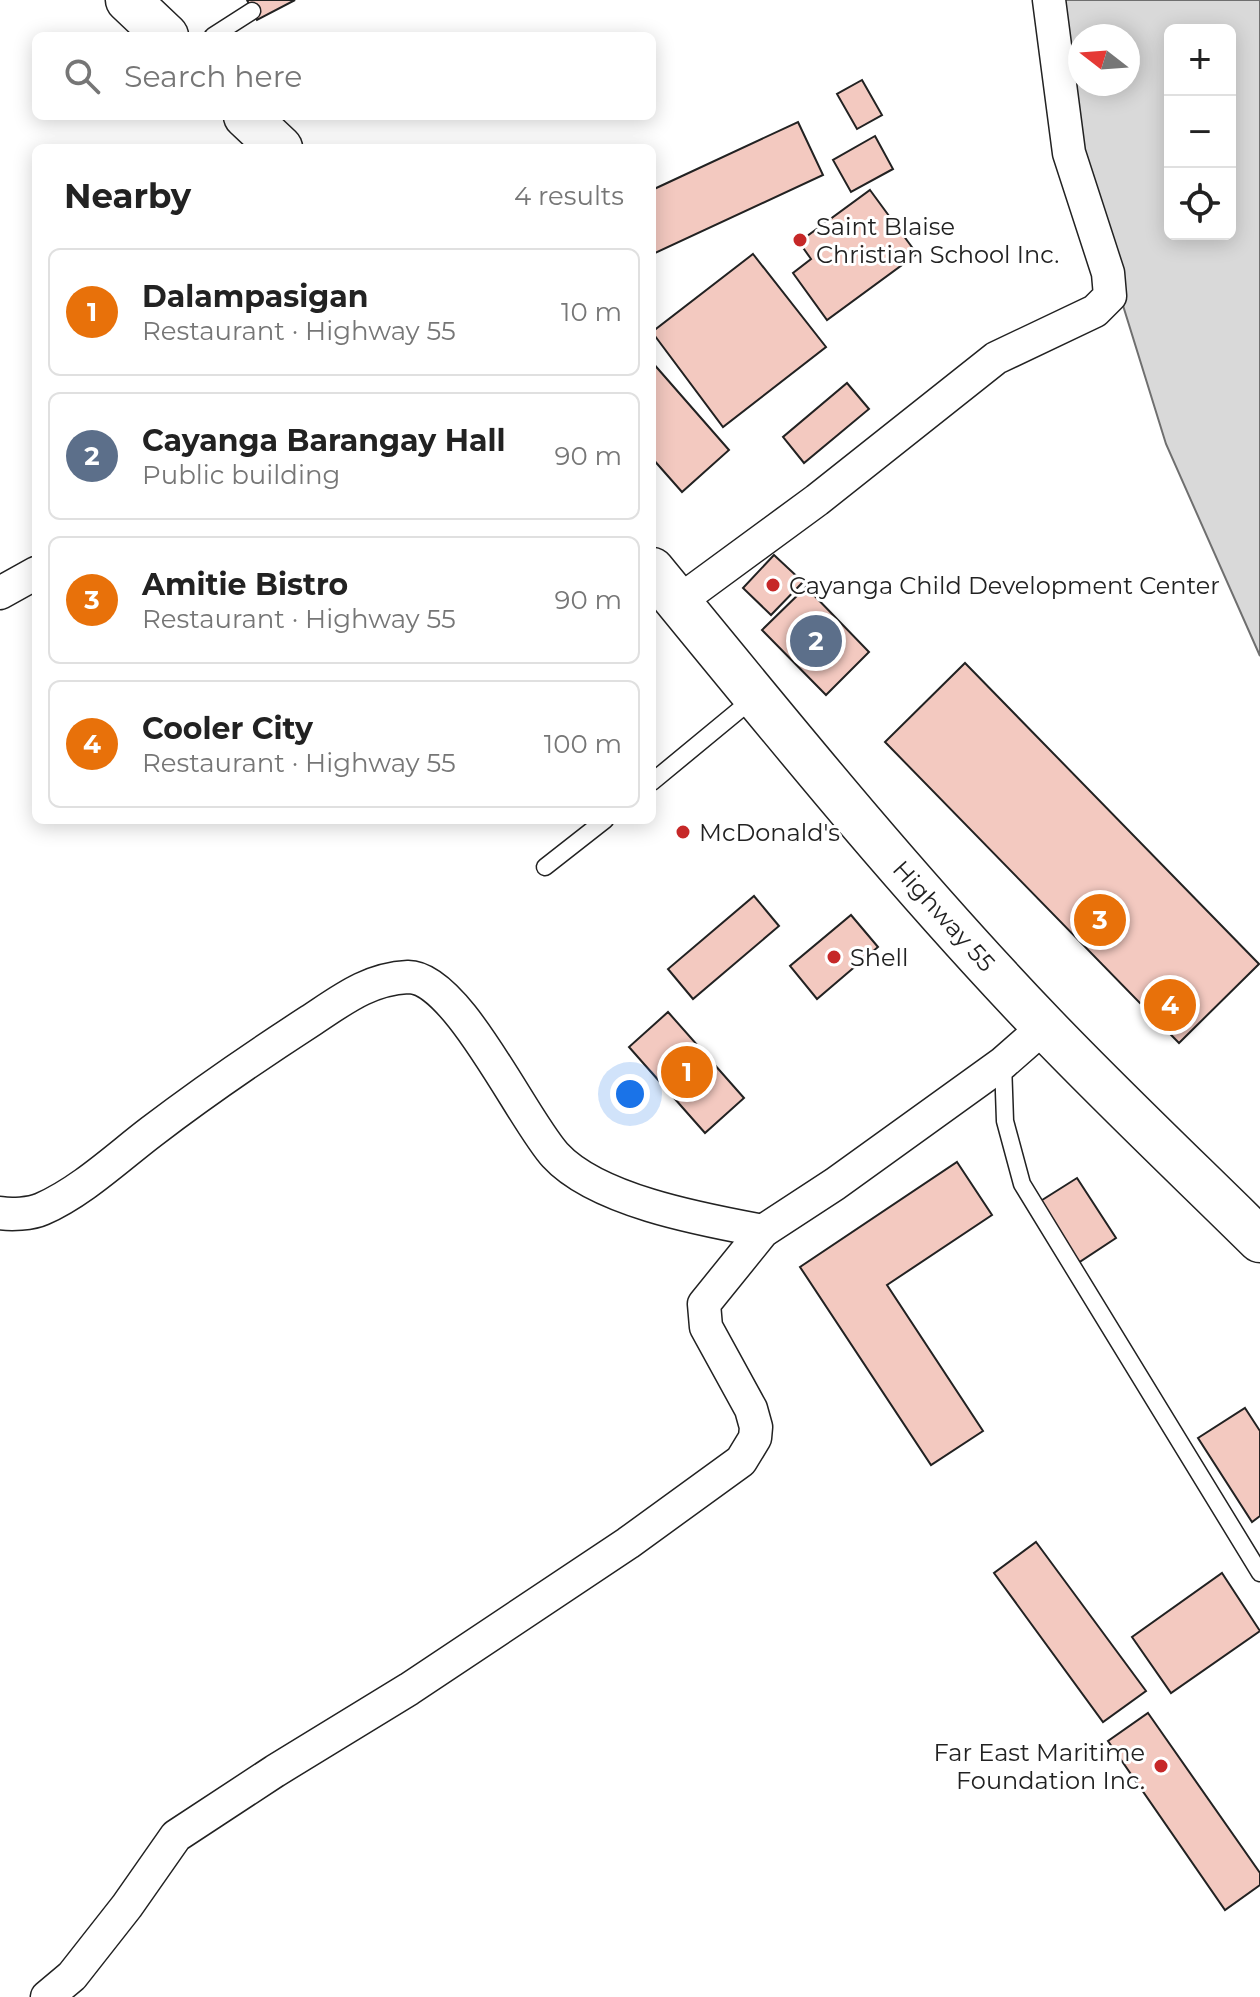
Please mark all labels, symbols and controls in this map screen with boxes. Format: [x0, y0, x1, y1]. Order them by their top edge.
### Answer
north arrow [1068, 24, 1140, 96]
map controls [1164, 24, 1236, 240]
button: + [1164, 24, 1236, 96]
search box [32, 32, 656, 120]
icon: search [60, 54, 104, 98]
text: Search here [124, 58, 302, 95]
button: − [1164, 96, 1236, 168]
button: locate [1164, 168, 1236, 240]
text: Nearby [64, 175, 191, 217]
text: 4 results [514, 180, 624, 212]
place label: Saint Blaise Christian School Inc. [816, 212, 1059, 269]
marker: Saint Blaise Christian School Inc. [791, 231, 809, 249]
text: Dalampasigan [142, 278, 368, 315]
text: 1 [87, 296, 97, 328]
text: 10 m [561, 296, 622, 328]
text: Restaurant · Highway 55 [142, 315, 456, 347]
text: Cayanga Barangay Hall [142, 422, 506, 459]
text: 2 [84, 440, 100, 472]
text: 90 m [555, 440, 622, 472]
text: Public building [142, 459, 340, 491]
text: Amitie Bistro [142, 566, 348, 603]
place label: Cayanga Child Development Center [789, 571, 1220, 600]
marker: Cayanga Child Development Center [764, 576, 782, 594]
text: 3 [84, 584, 100, 616]
text: 90 m [555, 584, 622, 616]
text: Restaurant · Highway 55 [142, 603, 456, 635]
pin: 2 [790, 611, 842, 671]
text: Cooler City [142, 710, 313, 747]
text: 4 [83, 728, 101, 760]
text: 100 m [544, 728, 622, 760]
text: Restaurant · Highway 55 [142, 747, 456, 779]
place label: McDonald's [699, 818, 840, 847]
marker: McDonald's [674, 823, 692, 841]
street label: Highway 55 [887, 855, 1001, 977]
pin: 3 [1074, 890, 1126, 950]
place label: Shell [850, 943, 908, 972]
marker: Shell [825, 948, 843, 966]
pin: 4 [1144, 975, 1196, 1035]
pin: 1 [661, 1042, 713, 1102]
your location [610, 1074, 650, 1114]
place label: Far East Maritime Foundation Inc. [934, 1738, 1145, 1795]
marker: Far East Maritime Foundation Inc. [1152, 1757, 1170, 1775]

